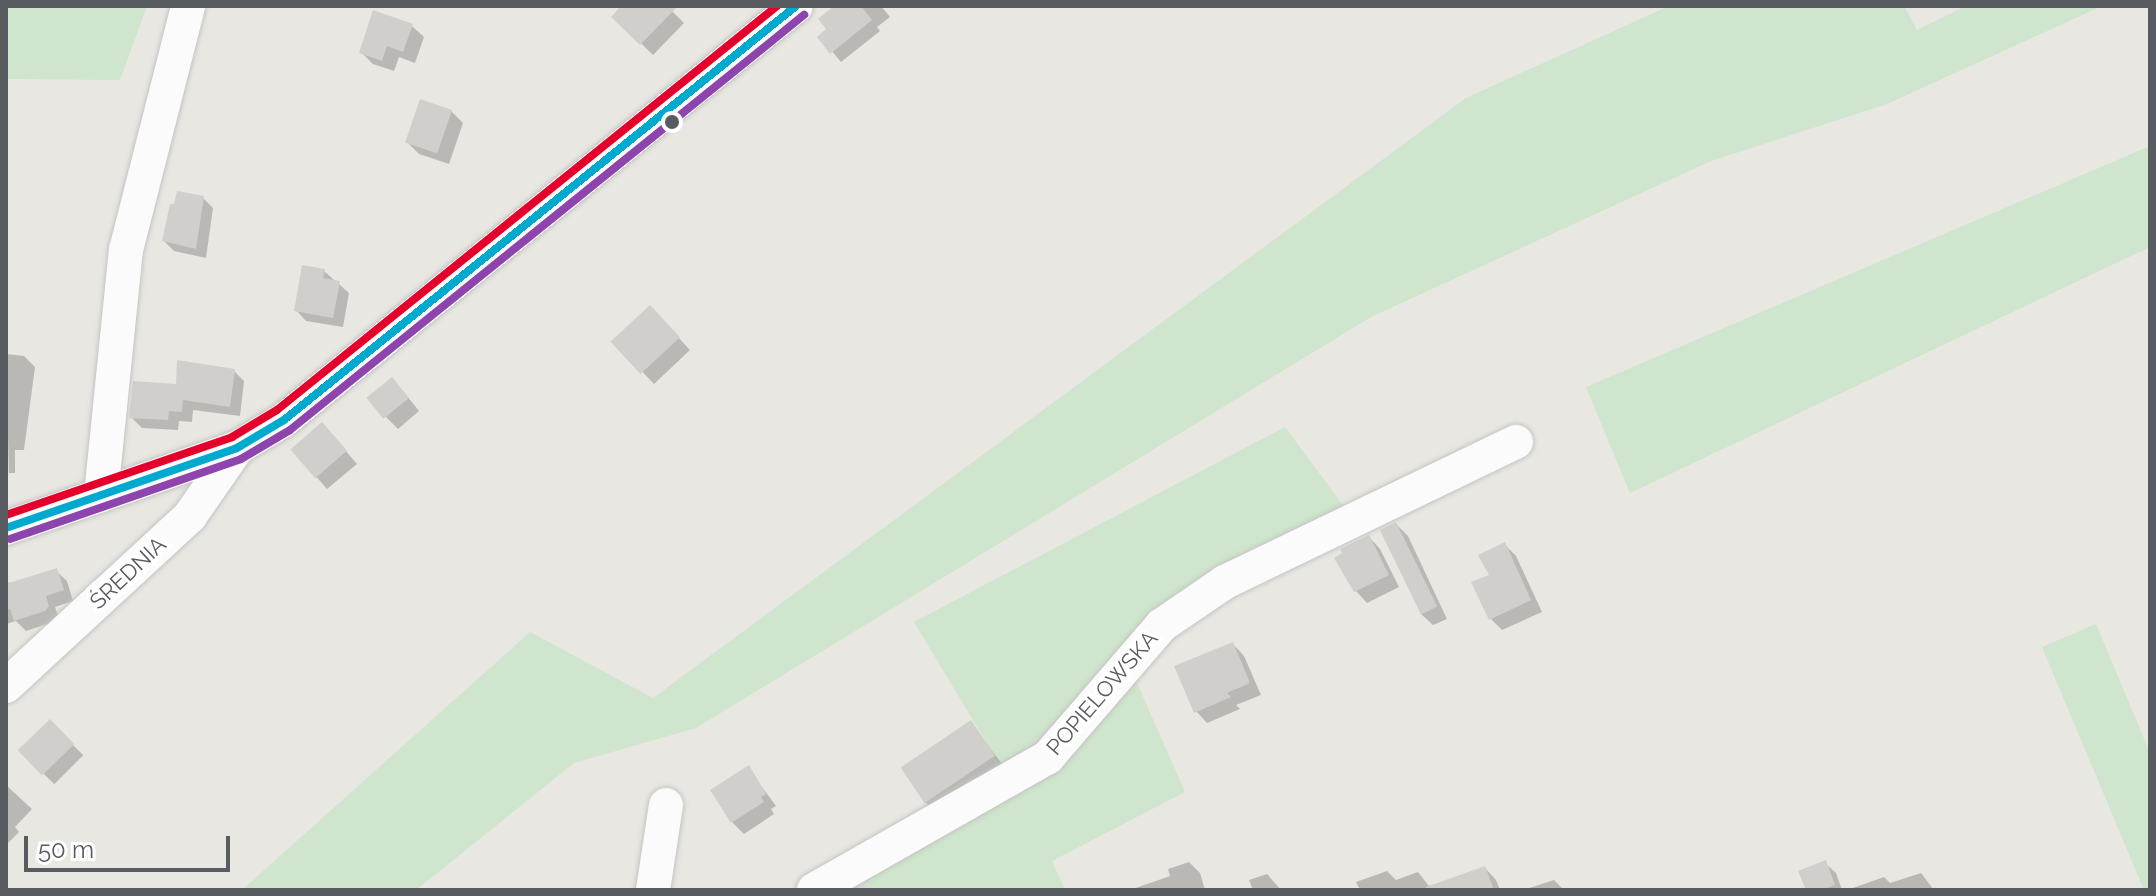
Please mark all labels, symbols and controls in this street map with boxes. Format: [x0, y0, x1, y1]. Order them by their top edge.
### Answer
unlabelled marker [664, 114, 680, 130]
street label: ŚREDNIA [85, 531, 171, 615]
street label: POPIELOWSKA [1041, 626, 1163, 760]
scale bar [28, 820, 234, 870]
text: 50 m [38, 835, 94, 864]

